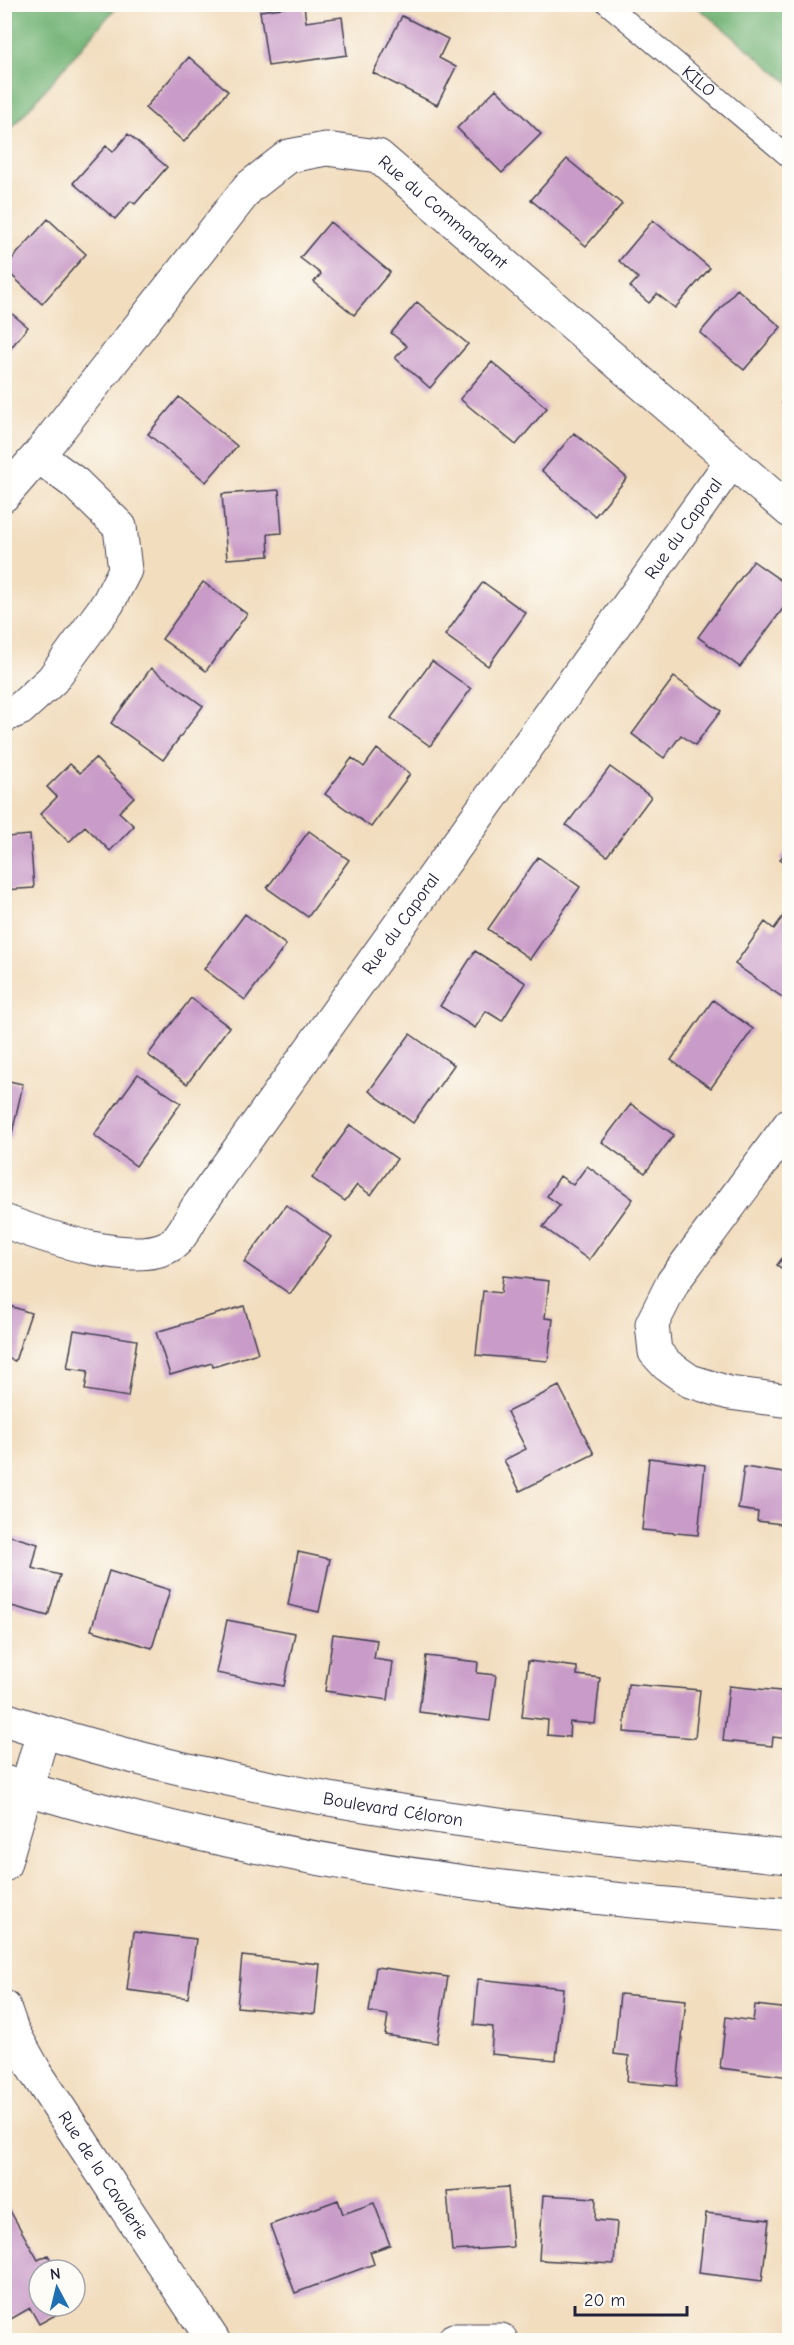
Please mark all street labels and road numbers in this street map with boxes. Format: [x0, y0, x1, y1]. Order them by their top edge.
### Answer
street label: KILO [678, 62, 719, 102]
street label: Rue du Commandant [374, 151, 512, 274]
street label: Rue du Caporal [641, 474, 727, 583]
street label: Rue du Caporal [358, 869, 444, 979]
street label: Boulevard Céloron [321, 1788, 464, 1831]
street label: Rue de la Cavalerie [53, 2107, 153, 2243]

